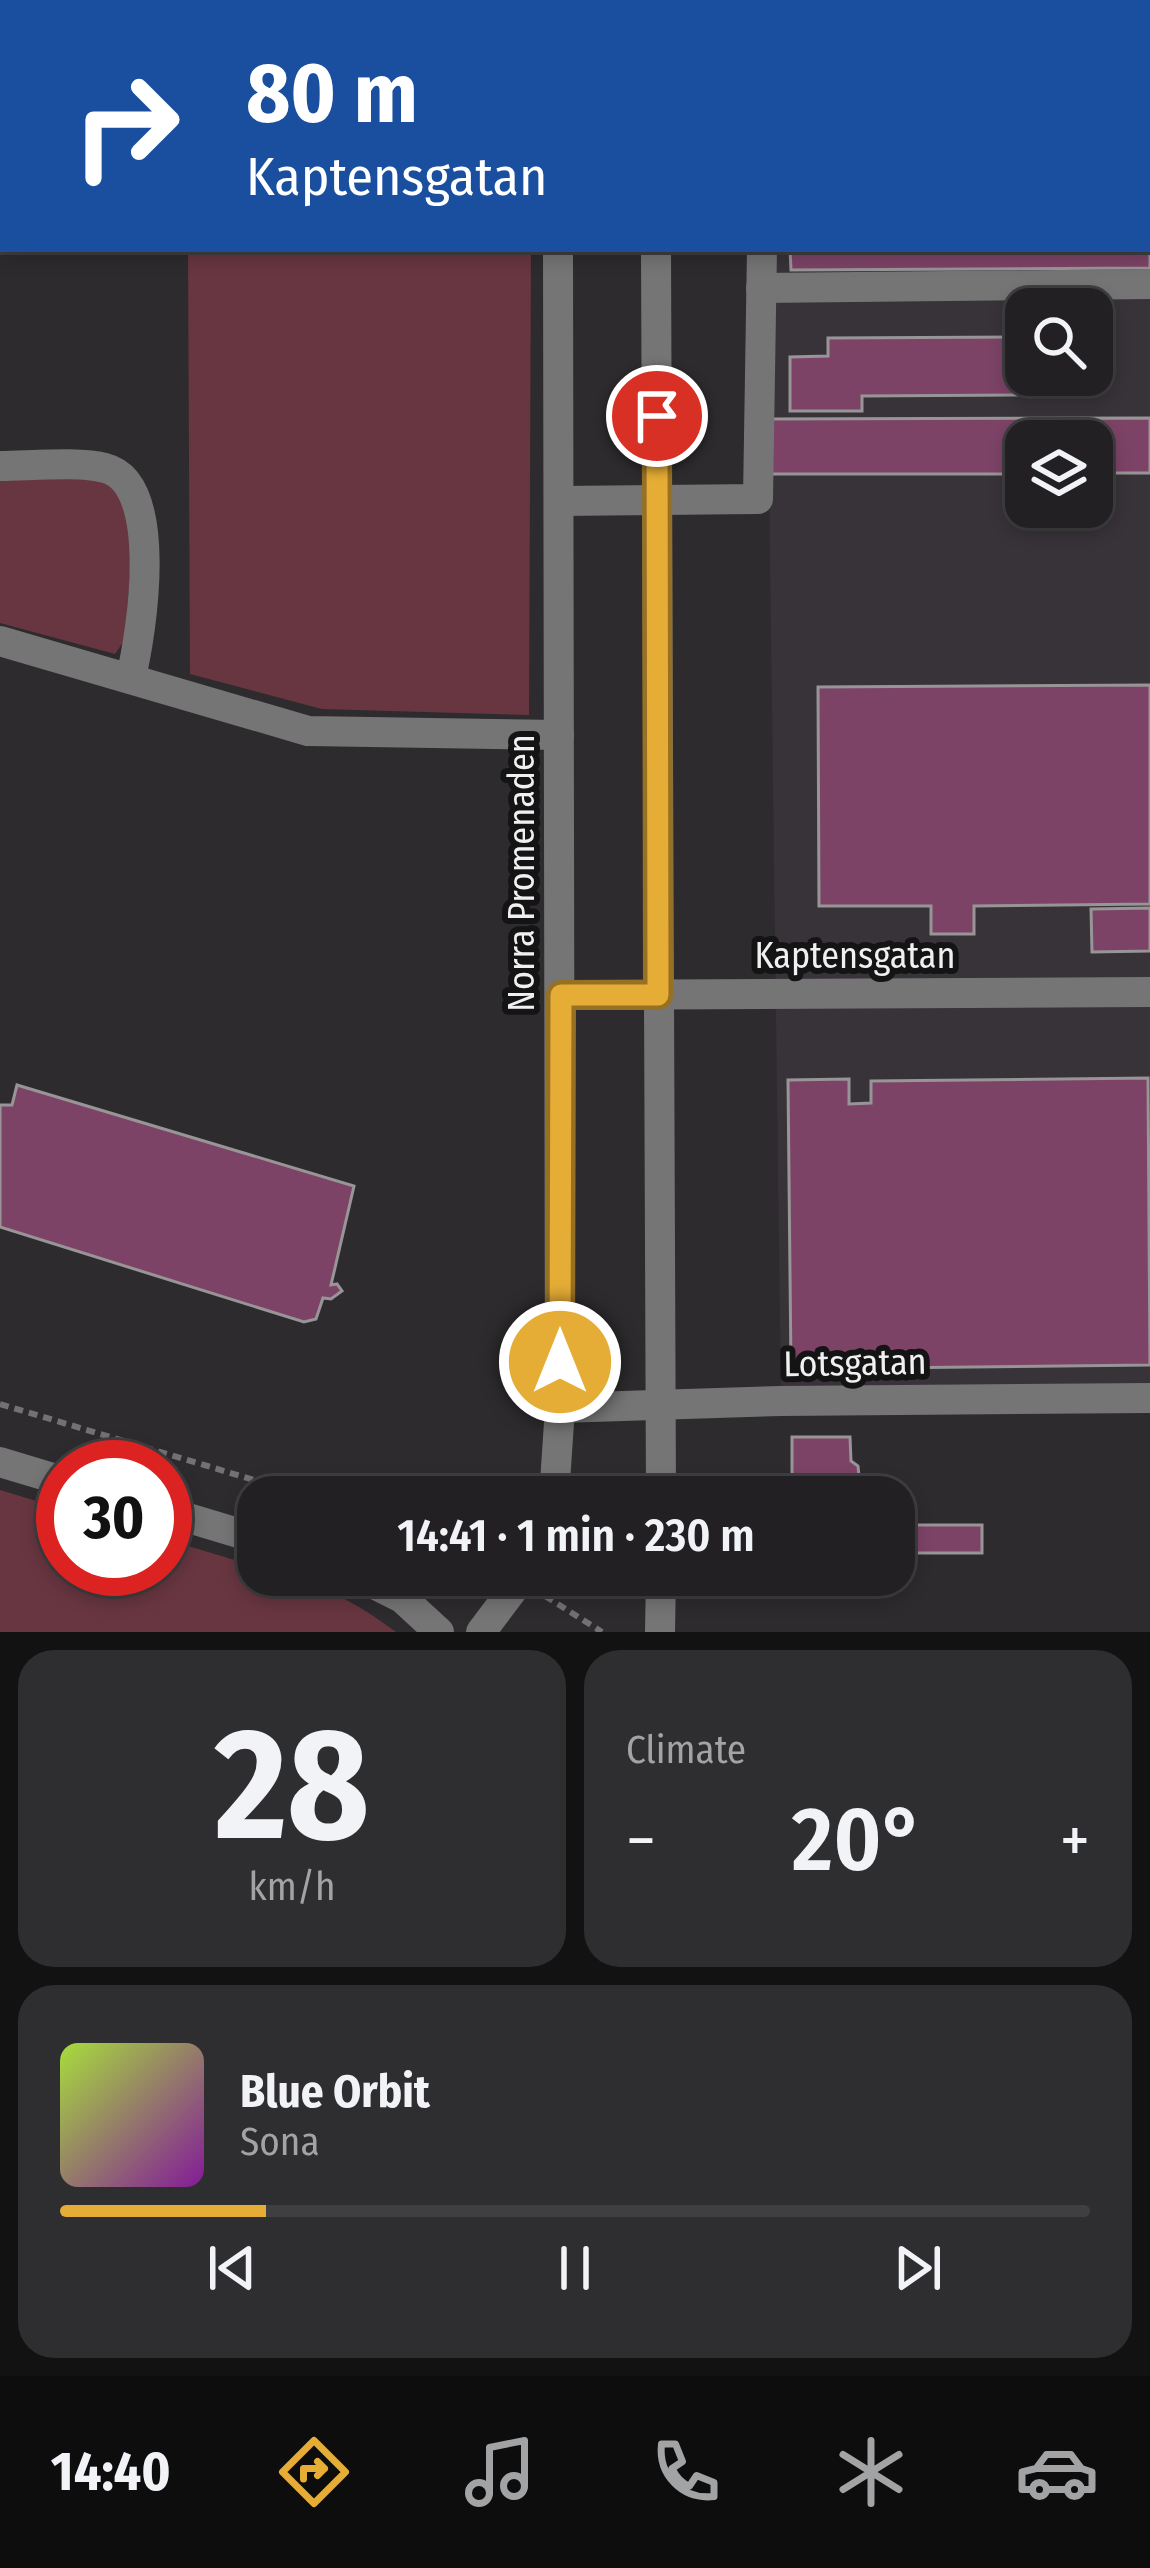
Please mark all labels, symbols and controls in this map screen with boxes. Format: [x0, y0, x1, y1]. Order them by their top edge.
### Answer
text: 80 m [246, 43, 418, 144]
icon: right [48, 48, 204, 204]
text: Kaptensgatan [246, 145, 547, 209]
map controls [1005, 288, 1113, 528]
button: search [1005, 288, 1113, 396]
pin [606, 365, 708, 467]
icon: arrive [624, 383, 690, 449]
button: layers [1005, 420, 1113, 528]
street label: Norra Promenaden [500, 734, 544, 1012]
street label: Kaptensgatan [755, 934, 955, 978]
position arrow [497, 1299, 623, 1425]
street label: Lotsgatan [783, 1340, 927, 1386]
speed limit sign: 30 [36, 1440, 192, 1596]
text: 14:41 · 1 min · 230 m [397, 1509, 755, 1563]
text: 28 [215, 1692, 369, 1879]
text: Climate [626, 1727, 746, 1773]
text: 20° [792, 1786, 924, 1894]
text: − [626, 1801, 656, 1880]
text: + [1060, 1801, 1090, 1880]
text: km/h [249, 1864, 335, 1910]
text: Blue Orbit [240, 2065, 430, 2119]
text: Sona [240, 2119, 320, 2165]
icon: previous [199, 2235, 265, 2301]
icon: pause [542, 2235, 608, 2301]
icon: next [885, 2235, 951, 2301]
icon: directions [272, 2430, 356, 2514]
icon: music [458, 2430, 542, 2514]
icon: phone [644, 2430, 728, 2514]
icon: climate [829, 2430, 913, 2514]
icon: car [1015, 2430, 1099, 2514]
text: 14:40 [51, 2440, 171, 2504]

